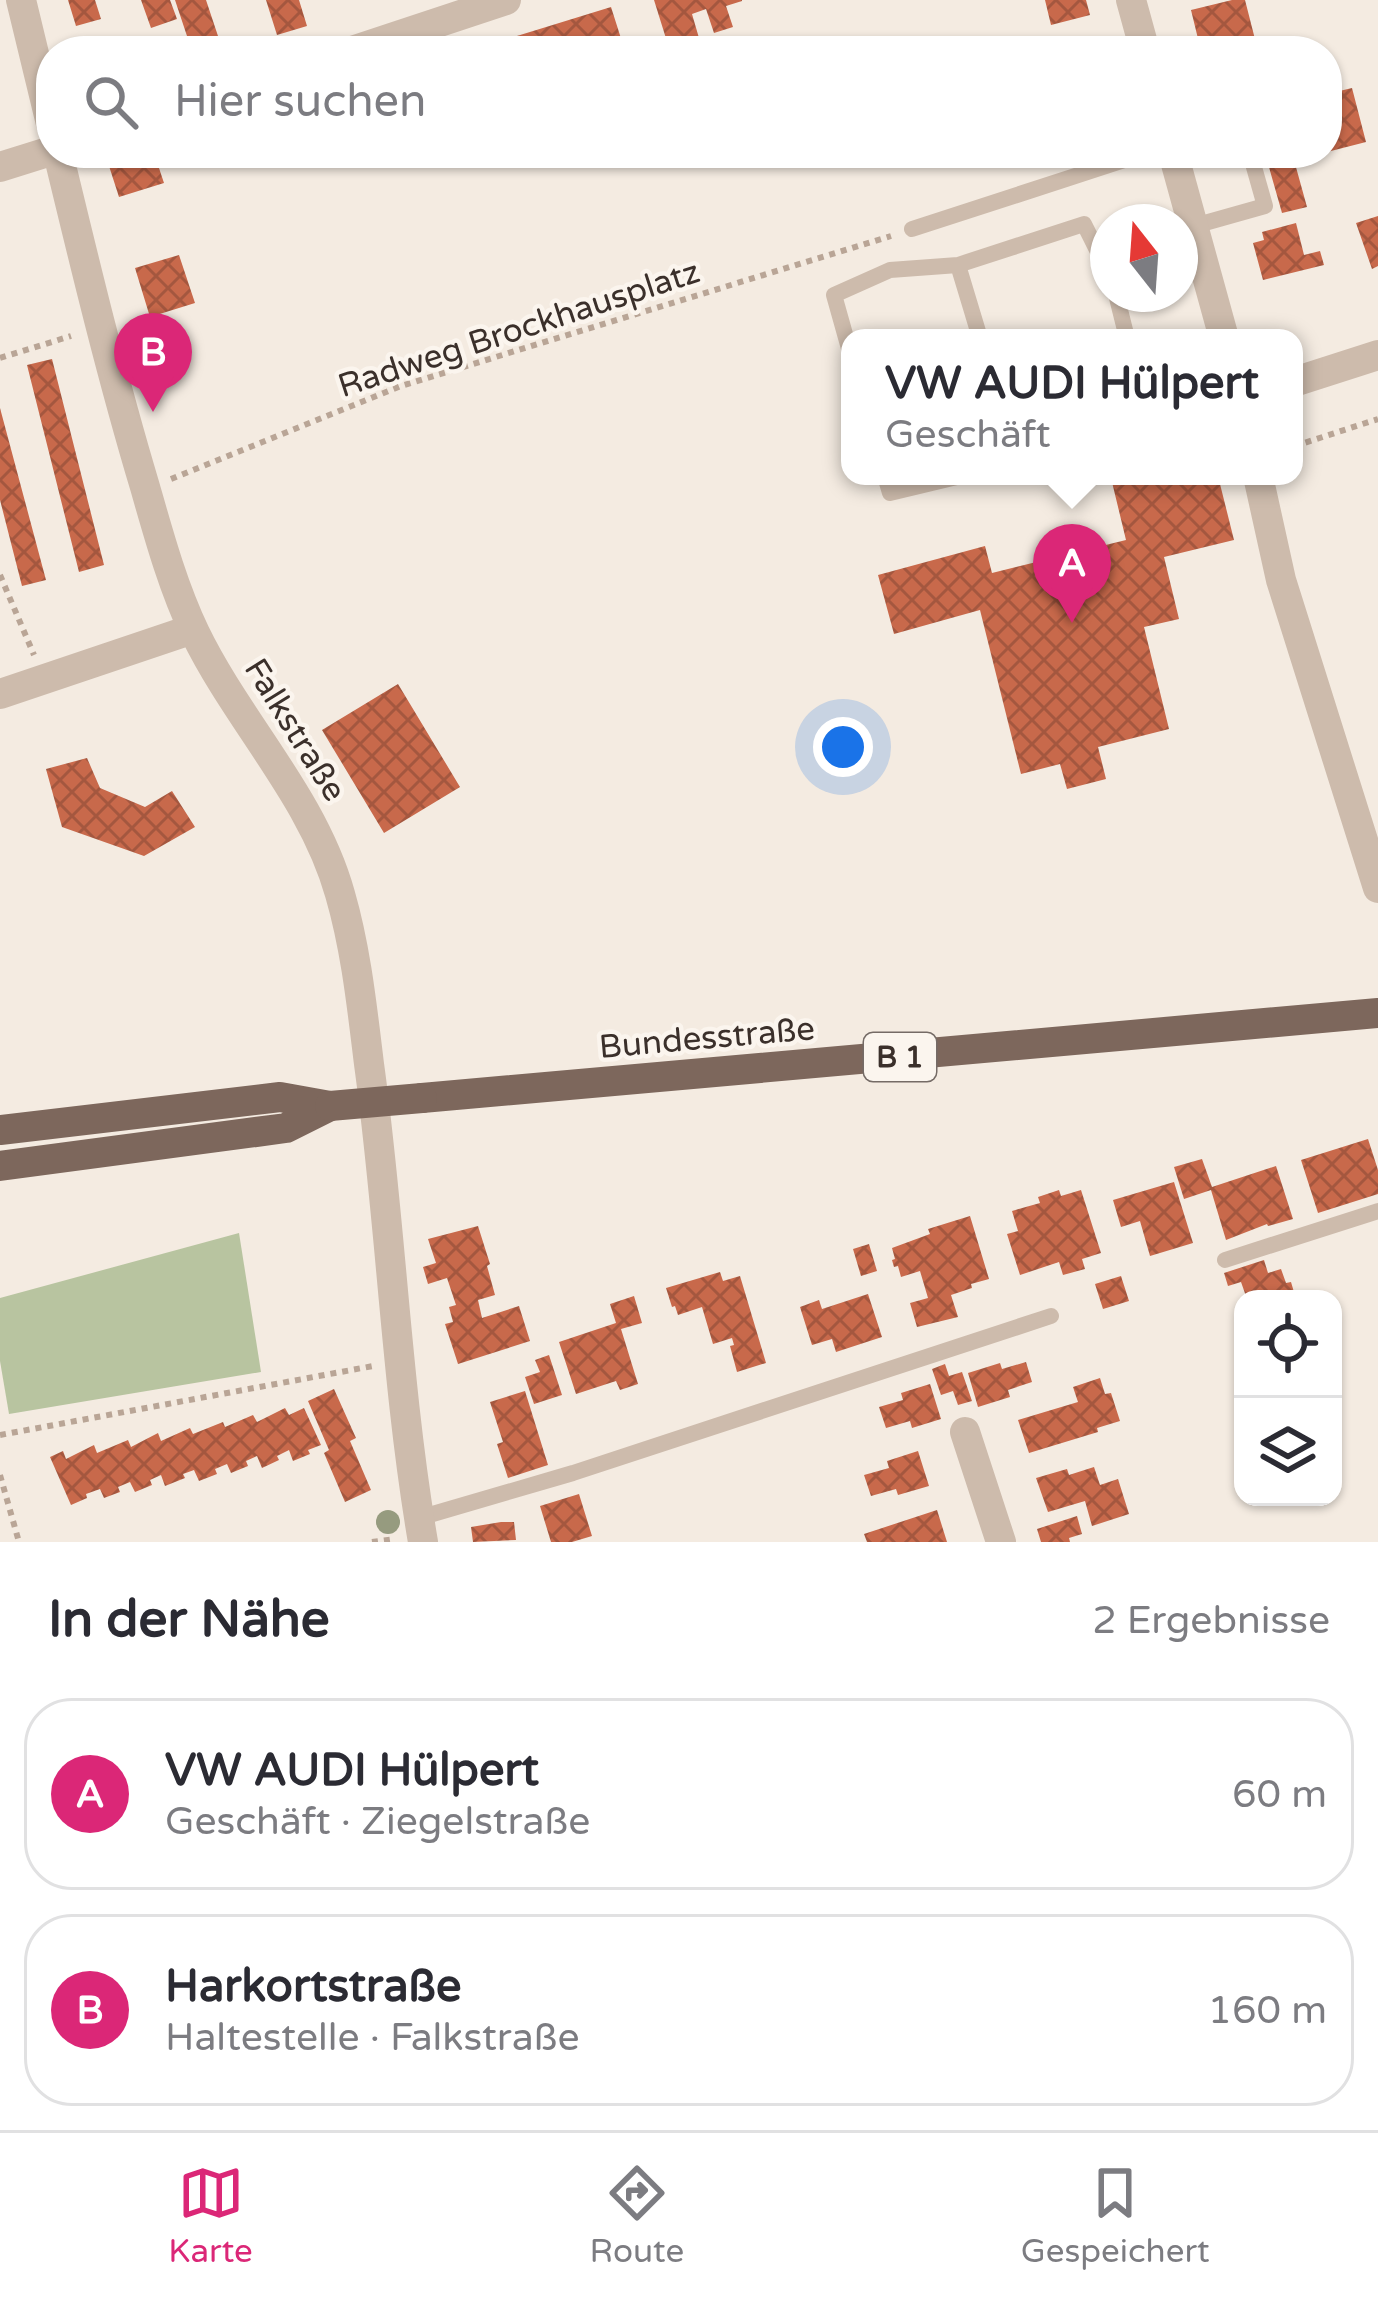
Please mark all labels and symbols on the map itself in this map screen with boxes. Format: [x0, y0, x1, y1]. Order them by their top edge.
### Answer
north arrow [1090, 204, 1198, 312]
street label: Radweg Brockhausplatz [333, 252, 705, 406]
pin: B [114, 313, 192, 412]
pin: A [1033, 524, 1111, 623]
street label: Falkstraße [236, 652, 354, 808]
your location [813, 717, 873, 777]
street label: Bundesstraße [598, 1009, 816, 1067]
road number: B 1 [864, 1033, 936, 1081]

